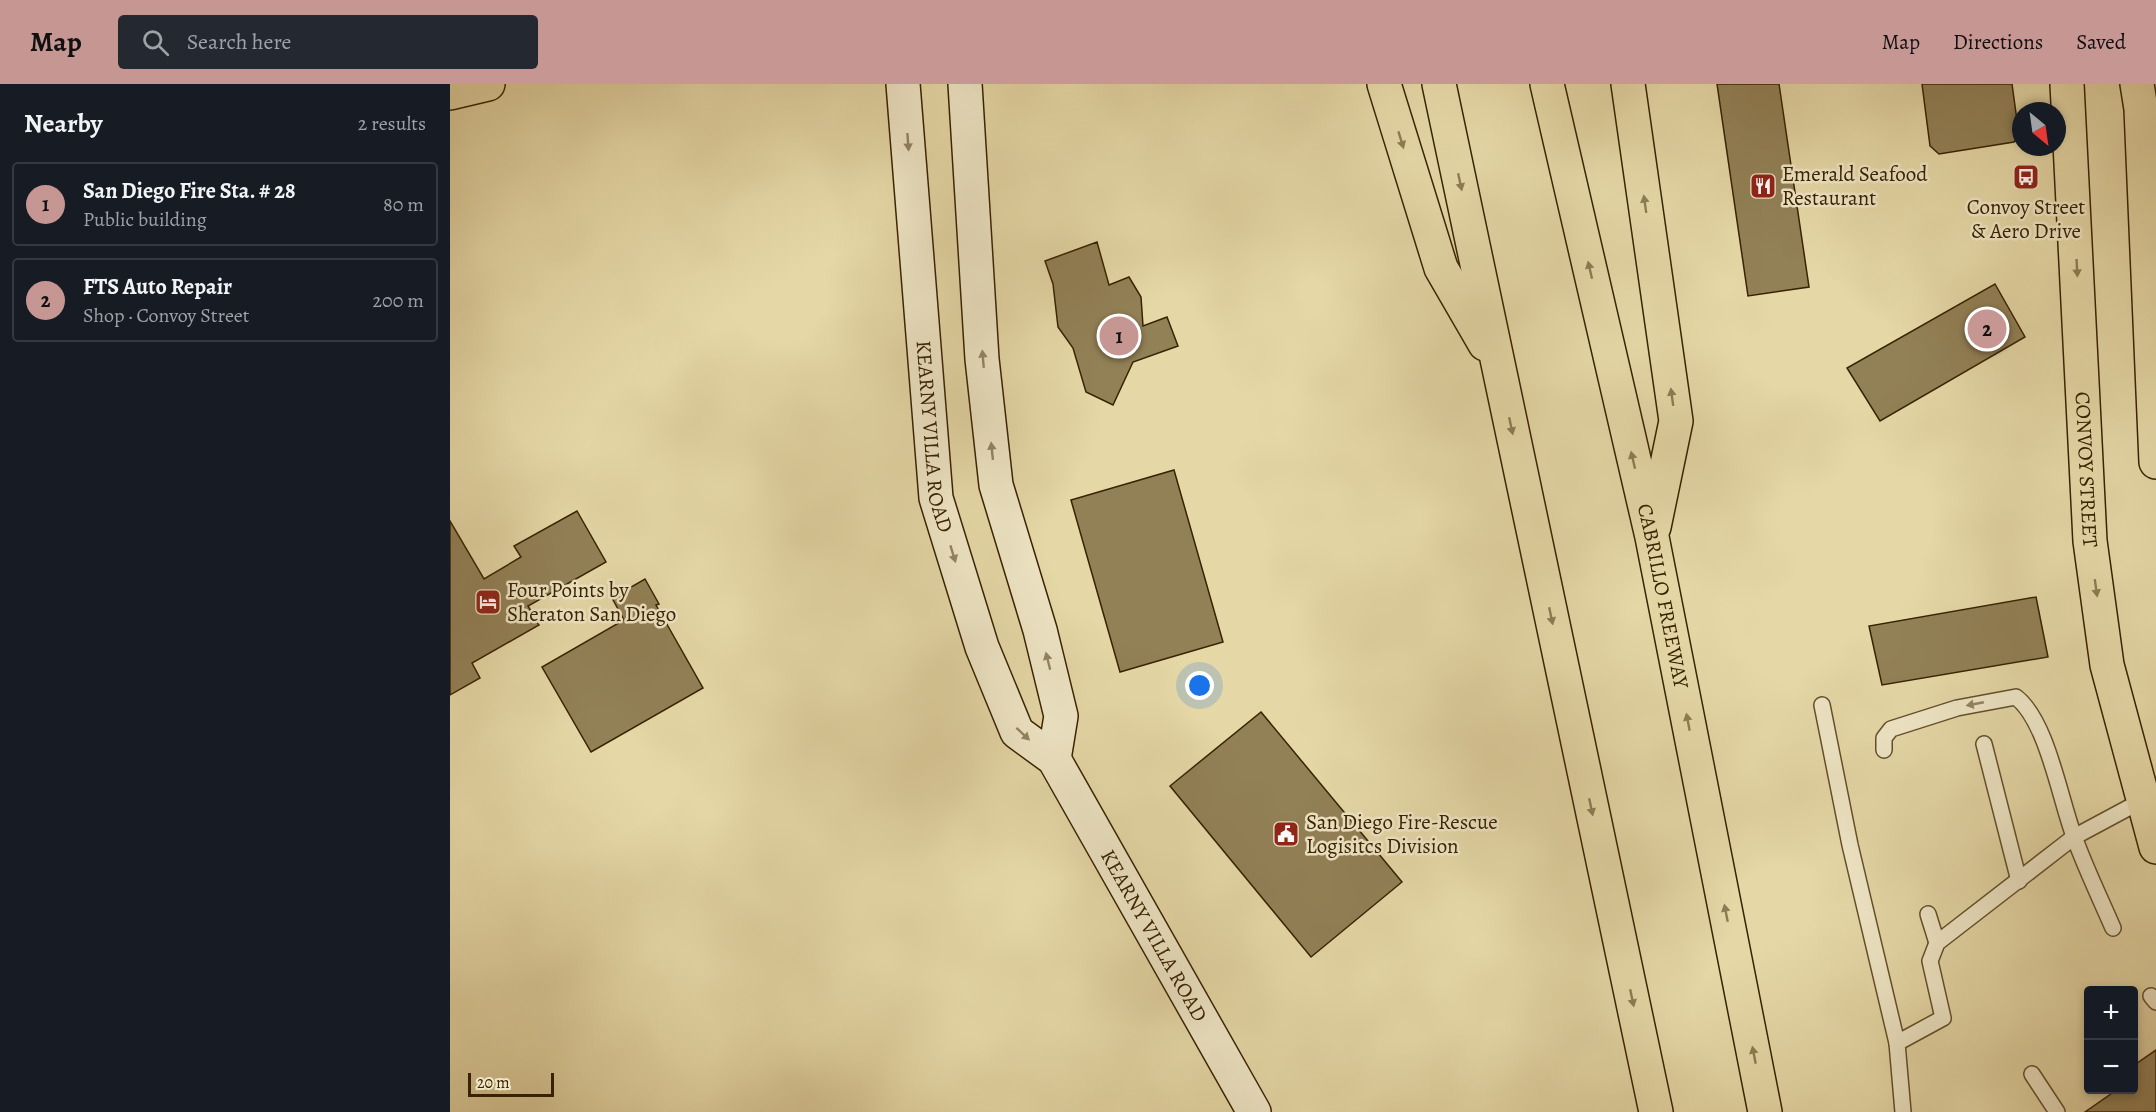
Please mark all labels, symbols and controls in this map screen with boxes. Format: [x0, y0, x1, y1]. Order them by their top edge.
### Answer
search box [118, 15, 538, 69]
text: Map [30, 23, 82, 61]
icon: search [139, 26, 172, 59]
text: Search here [187, 27, 291, 57]
text: Map [1882, 28, 1920, 56]
text: Directions [1953, 28, 2043, 56]
text: Saved [2076, 28, 2126, 56]
north arrow [2012, 102, 2066, 156]
text: Nearby [24, 106, 103, 141]
text: 2 results [358, 110, 426, 137]
one-way arrow [1397, 131, 1406, 149]
one-way arrow [903, 133, 912, 152]
place label: Emerald Seafood Restaurant [1782, 160, 1928, 212]
bus stop icon: Convoy Street & Aero Drive [2011, 162, 2041, 192]
restaurant icon: Emerald Seafood Restaurant [1748, 171, 1778, 201]
one-way arrow [1456, 173, 1465, 192]
text: San Diego Fire Sta. # 28 [83, 176, 295, 206]
text: 1 [42, 191, 49, 218]
text: 80 m [383, 191, 424, 218]
place label: Convoy Street & Aero Drive [1967, 193, 2085, 245]
one-way arrow [1640, 195, 1650, 214]
text: Public building [83, 206, 207, 233]
one-way arrow [2073, 259, 2082, 278]
one-way arrow [1584, 261, 1594, 279]
text: FTS Auto Repair [83, 272, 232, 302]
text: 2 [41, 287, 50, 314]
text: 200 m [373, 287, 424, 314]
text: Shop · Convoy Street [83, 302, 249, 329]
pin: 2 [1968, 306, 2006, 352]
pin: 1 [1100, 314, 1138, 358]
street label: KEARNY VILLA ROAD [909, 339, 960, 536]
one-way arrow [978, 349, 987, 368]
one-way arrow [1668, 388, 1677, 407]
street label: CONVOY STREET [2068, 391, 2105, 550]
one-way arrow [1507, 416, 1516, 435]
one-way arrow [987, 442, 997, 461]
one-way arrow [1628, 451, 1638, 469]
street label: CABRILLO FREEWAY [1631, 501, 1696, 691]
one-way arrow [949, 545, 958, 563]
place label: Four Points by Sheraton San Diego [507, 576, 676, 628]
one-way arrow [2092, 579, 2101, 598]
hotel icon: Four Points by Sheraton San Diego [473, 587, 503, 617]
one-way arrow [1547, 607, 1556, 626]
one-way arrow [1042, 652, 1052, 670]
your location [1185, 671, 1214, 700]
one-way arrow [1965, 700, 1984, 709]
one-way arrow [1683, 712, 1692, 731]
one-way arrow [1015, 727, 1030, 741]
one-way arrow [1587, 798, 1597, 816]
place label: San Diego Fire-Rescue Logisitcs Division [1306, 808, 1498, 860]
public building icon: San Diego Fire-Rescue Logisitcs Division [1271, 819, 1301, 849]
street label: KEARNY VILLA ROAD [1094, 845, 1214, 1027]
one-way arrow [1721, 904, 1730, 923]
map controls [2084, 986, 2138, 1094]
button: + [2084, 986, 2138, 1040]
one-way arrow [1628, 989, 1637, 1008]
button: − [2084, 1040, 2138, 1094]
one-way arrow [1749, 1045, 1758, 1064]
scale bar [468, 1070, 554, 1098]
text: 20 m [477, 1072, 510, 1094]

